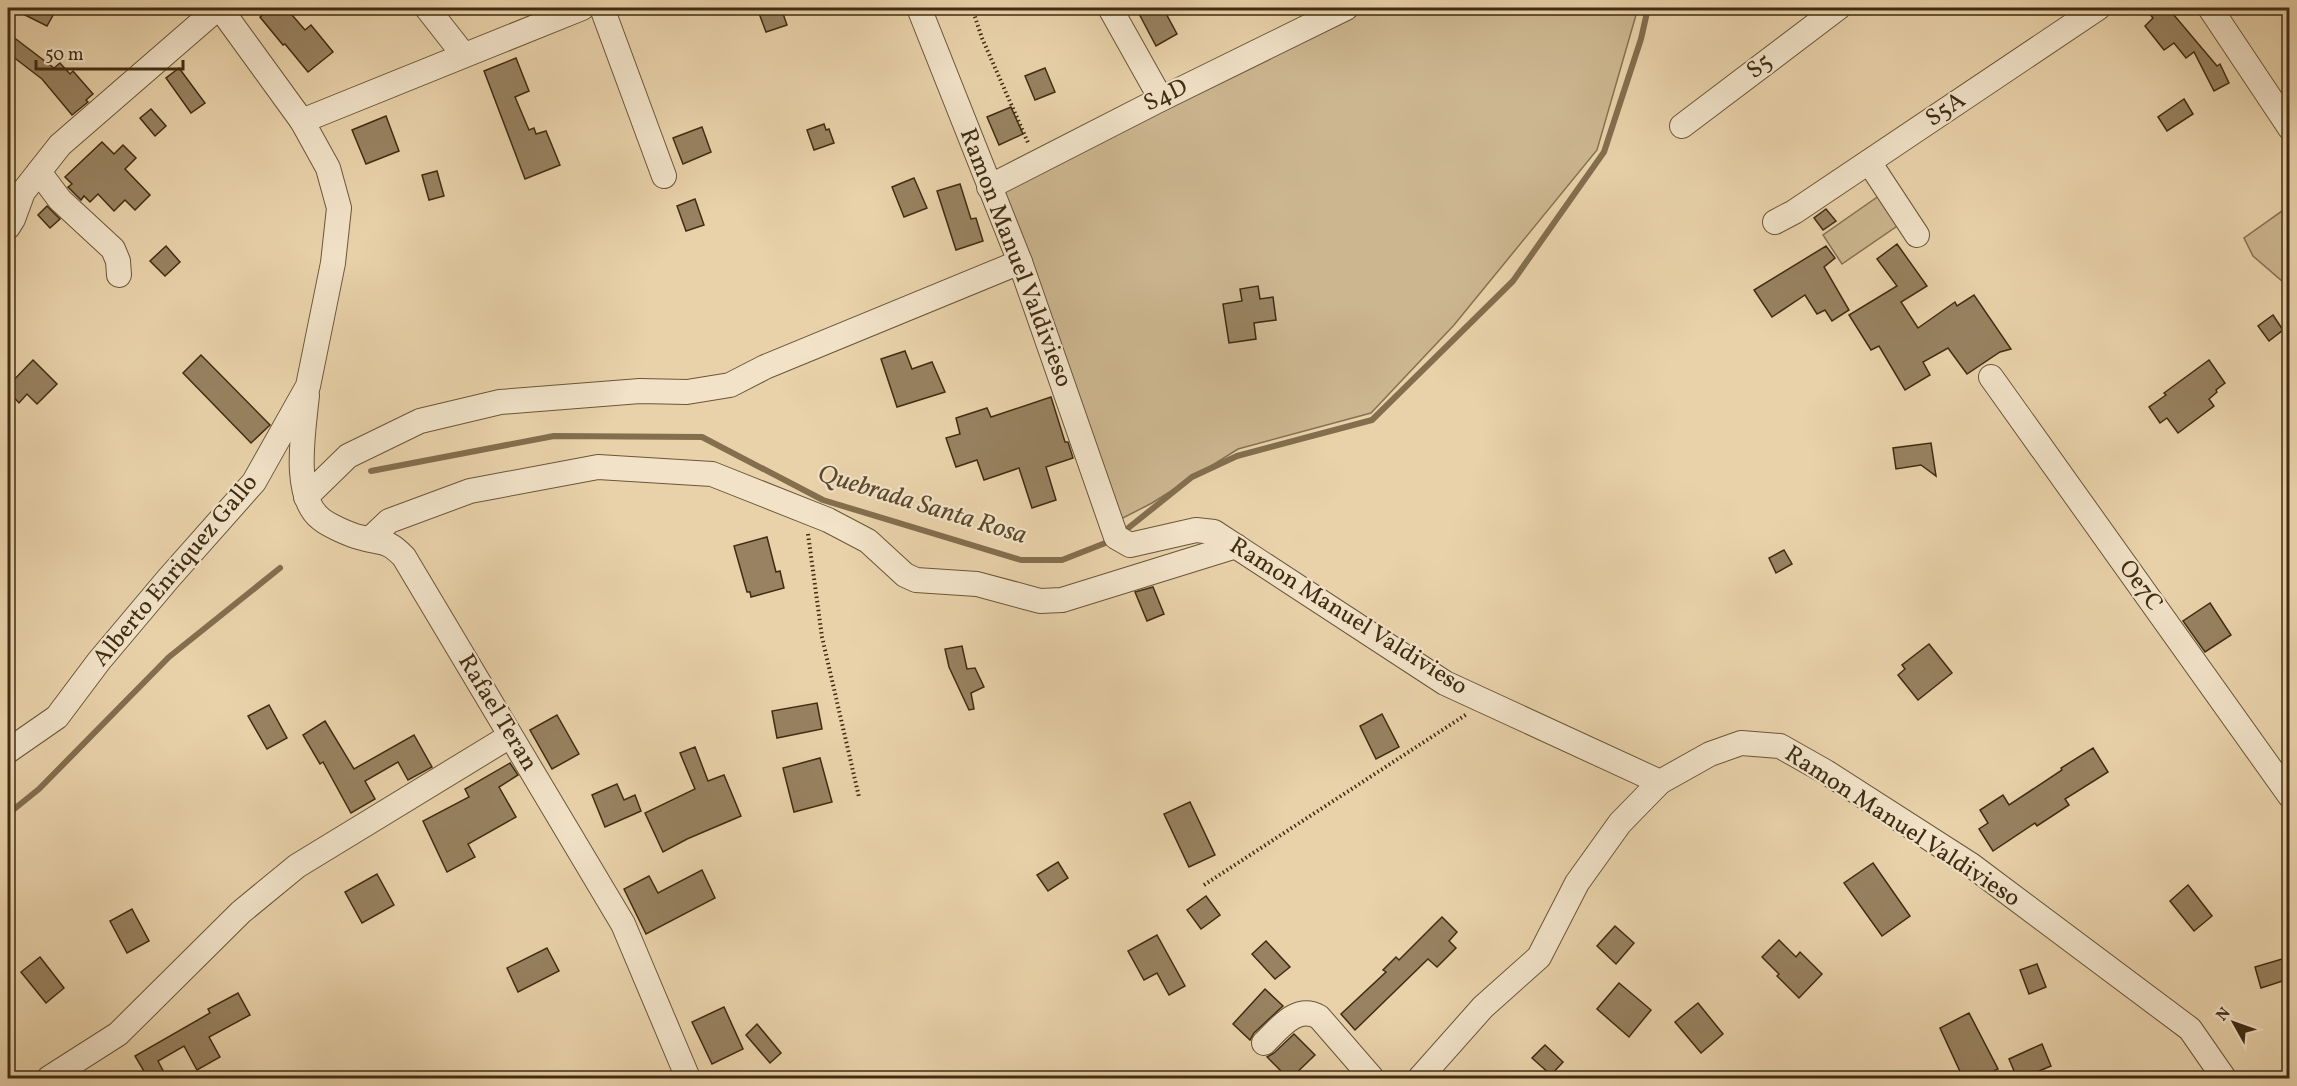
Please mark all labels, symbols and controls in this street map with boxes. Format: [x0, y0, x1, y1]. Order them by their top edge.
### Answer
scale bar [36, 33, 183, 71]
text: 50 m [45, 43, 84, 68]
street label: S5 [1740, 46, 1780, 88]
street label: S4D [1138, 71, 1194, 121]
street label: S5A [1919, 84, 1973, 136]
street label: Ramon Manuel Valdivieso [950, 124, 1080, 392]
water label: Quebrada Santa Rosa [813, 456, 1031, 554]
street label: Alberto Enriquez Gallo [85, 467, 267, 675]
street label: Ramon Manuel Valdivieso [1222, 530, 1474, 704]
street label: Oe7C [2110, 553, 2170, 619]
street label: Rafael Teran [449, 648, 545, 778]
street label: Ramon Manuel Valdivieso [1778, 738, 2026, 916]
north arrow [2204, 993, 2264, 1053]
text: N [2212, 1003, 2236, 1026]

